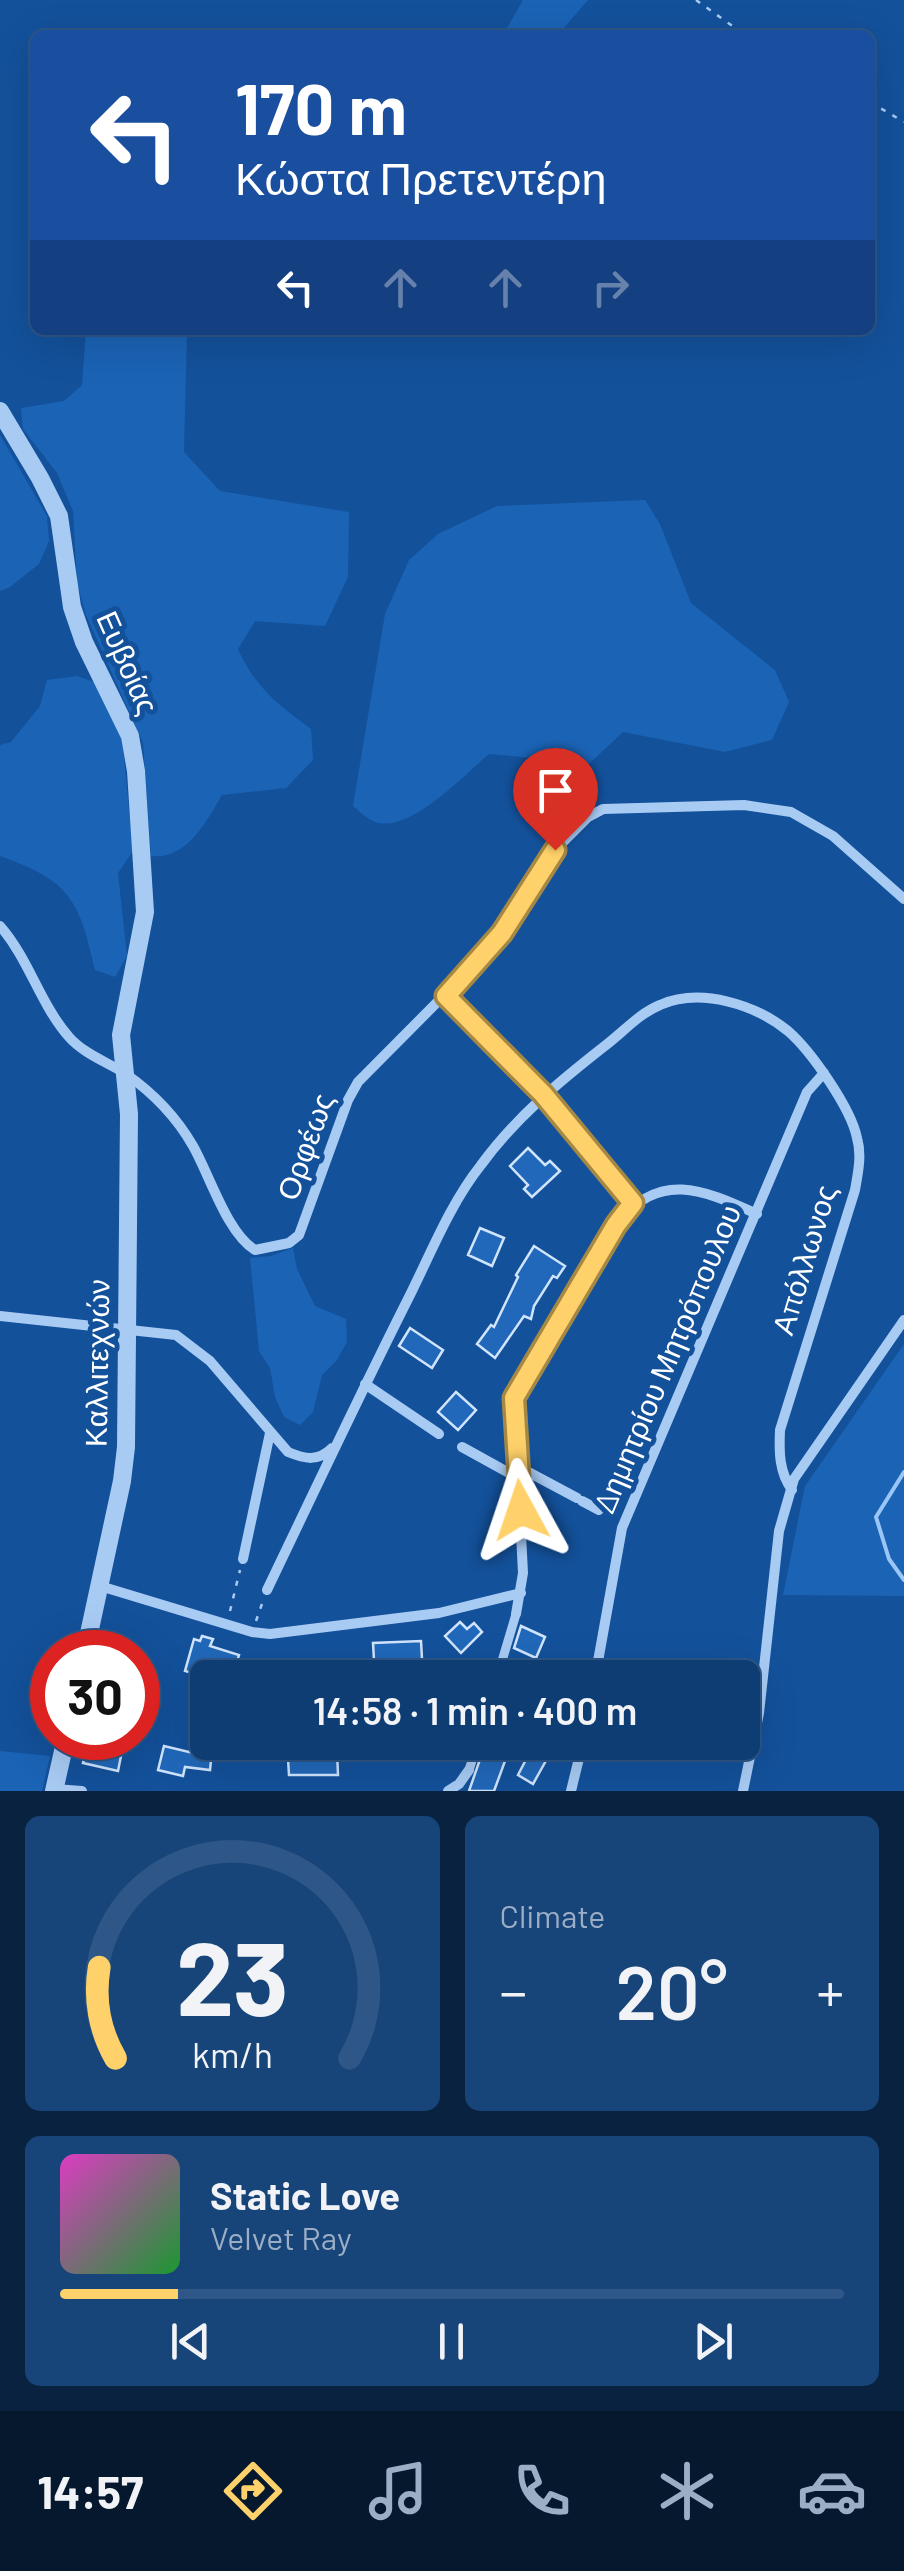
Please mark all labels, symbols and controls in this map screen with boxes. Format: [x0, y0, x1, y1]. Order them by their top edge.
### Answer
text: 170 m [235, 65, 407, 149]
icon: left [70, 70, 200, 200]
text: Κώστα Πρετεντέρη [235, 150, 606, 204]
icon: left [268, 260, 323, 315]
icon: ahead [373, 260, 428, 315]
icon: ahead [478, 260, 533, 315]
icon: right [583, 260, 638, 315]
street label: Ευβοίας [90, 605, 167, 719]
pin [513, 748, 598, 851]
icon: arrive [528, 763, 583, 818]
street label: Ορφέως [268, 1088, 340, 1205]
street label: Απόλλωνος [763, 1180, 843, 1339]
street label: Δημητρίου Μητρόπουλου [585, 1199, 747, 1518]
street label: Καλλιτεχνών [77, 1279, 115, 1447]
position arrow [469, 1458, 573, 1562]
speed limit sign: 30 [30, 1630, 160, 1760]
text: 14:58 · 1 min · 400 m [313, 1687, 637, 1733]
text: Climate [500, 1896, 605, 1934]
text: 23 [176, 1912, 289, 2037]
text: 20° [616, 1945, 728, 2035]
text: − [500, 1957, 527, 2023]
text: + [816, 1957, 844, 2023]
text: km/h [192, 2032, 273, 2075]
text: Static Love [210, 2172, 400, 2218]
text: Velvet Ray [210, 2218, 352, 2256]
icon: previous [163, 2314, 218, 2369]
icon: pause [424, 2314, 479, 2369]
icon: next [686, 2314, 741, 2369]
icon: directions [218, 2456, 288, 2526]
icon: music [363, 2456, 433, 2526]
icon: phone [507, 2456, 577, 2526]
icon: climate [652, 2456, 722, 2526]
icon: car [797, 2456, 867, 2526]
text: 14:57 [37, 2464, 143, 2518]

